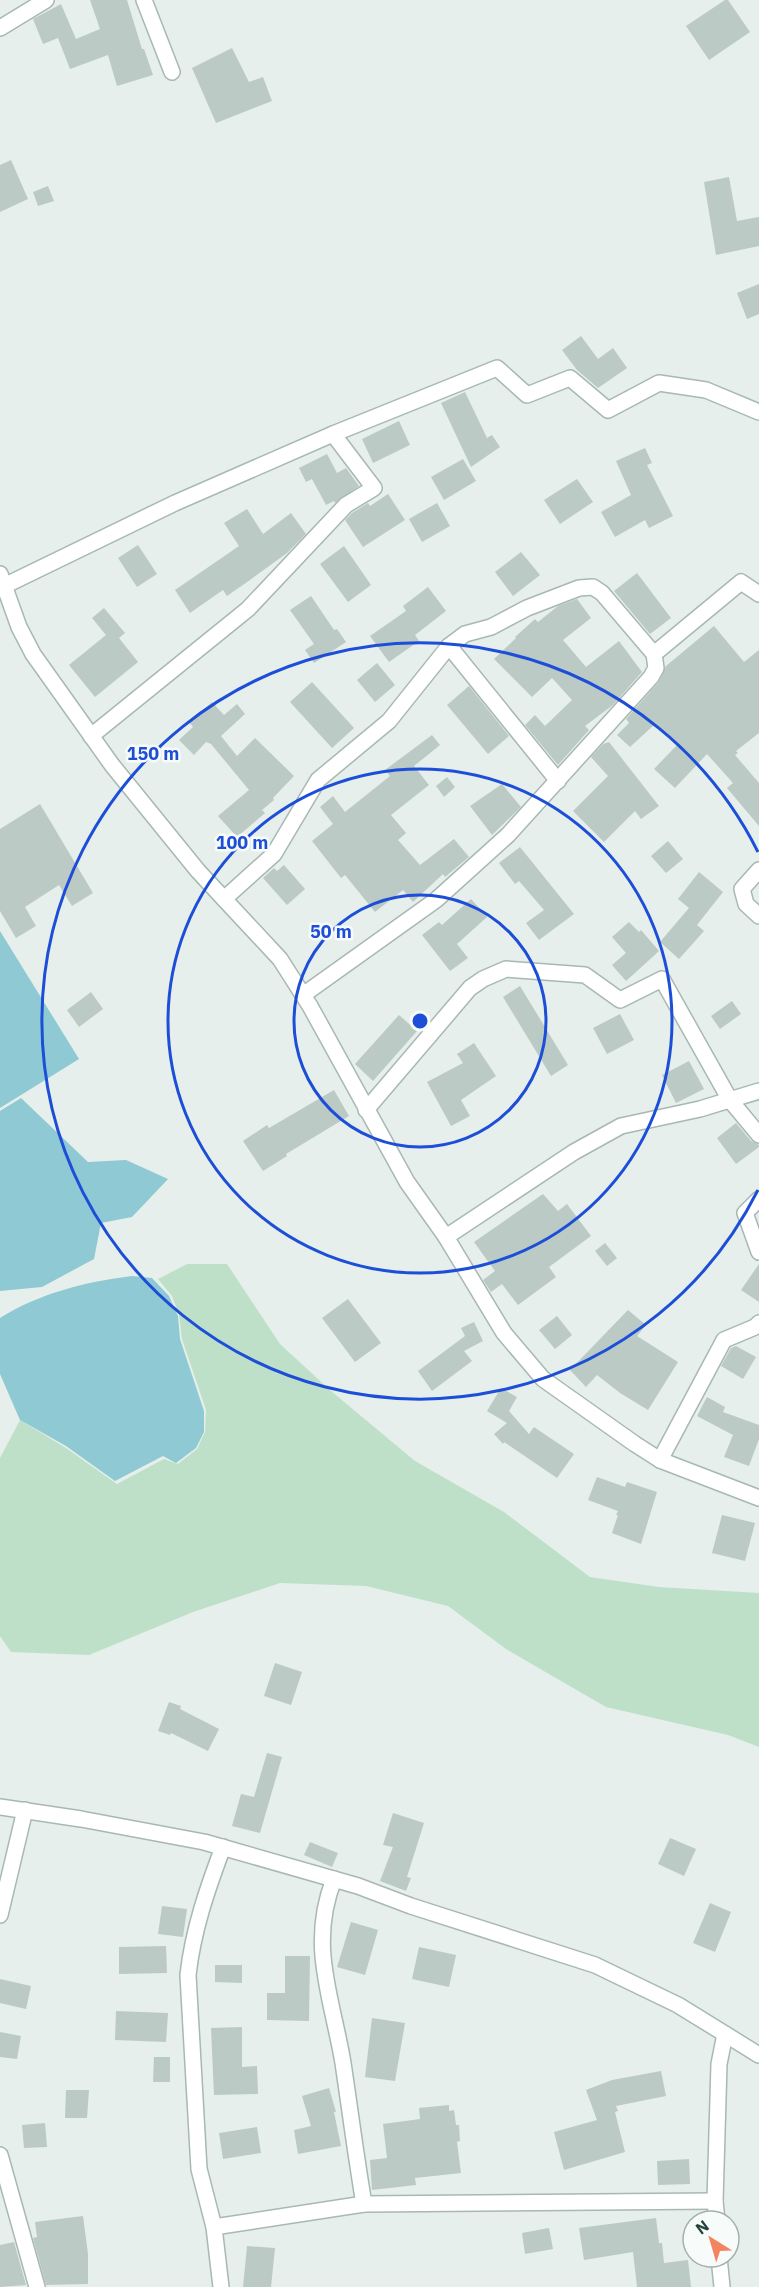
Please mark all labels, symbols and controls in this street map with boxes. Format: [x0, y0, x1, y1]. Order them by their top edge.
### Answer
text: 150 m [127, 742, 179, 765]
text: 100 m [216, 831, 268, 854]
text: 50 m [310, 920, 352, 943]
centre of rings [410, 1011, 430, 1031]
north arrow [681, 2209, 741, 2269]
text: N [691, 2216, 713, 2238]

